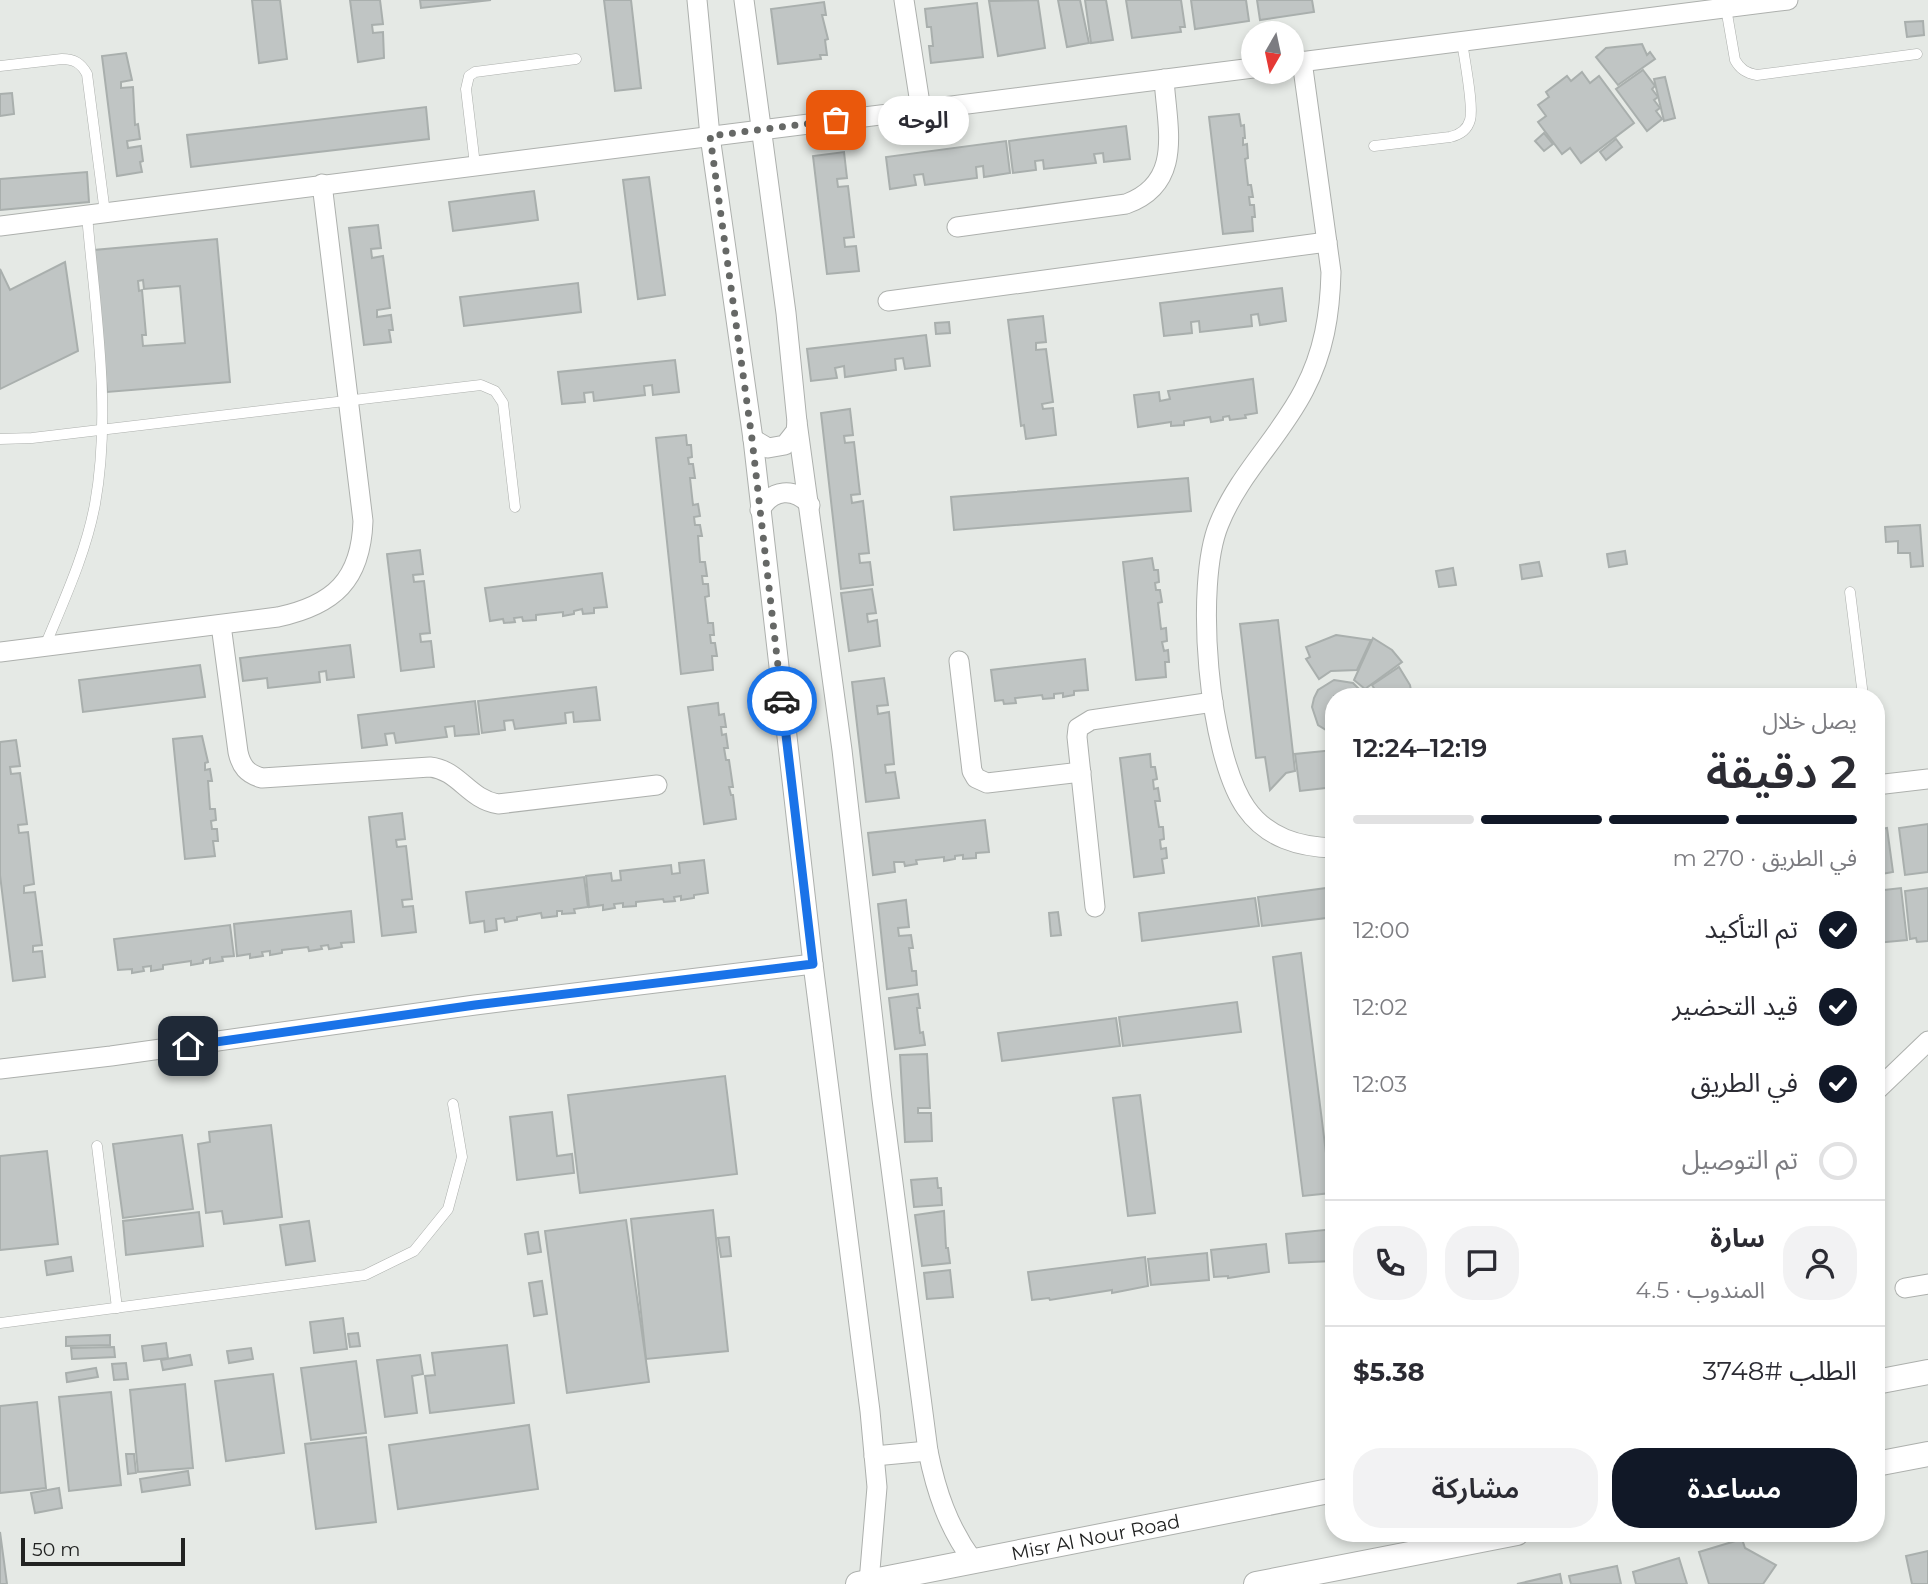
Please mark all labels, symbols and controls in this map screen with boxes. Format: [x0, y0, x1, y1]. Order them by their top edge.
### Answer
north arrow [1241, 21, 1304, 84]
map controls [1241, 21, 1304, 84]
pin [806, 90, 866, 150]
callout: الوحه [878, 96, 969, 144]
icon: bag [817, 101, 855, 139]
text: الوحه [898, 106, 949, 134]
courier [747, 666, 817, 736]
icon: car [763, 682, 801, 720]
text: يصل خلال [1762, 707, 1857, 735]
text: 12:19–12:24 [1353, 732, 1487, 764]
text: 2 دقيقة [1706, 743, 1857, 800]
text: في الطريق · 270 m [1672, 844, 1857, 872]
icon: check [1819, 911, 1857, 949]
text: تم التأكيد [1704, 913, 1798, 945]
text: 12:00 [1353, 916, 1410, 944]
icon: check [1819, 988, 1857, 1026]
text: قيد التحضير [1672, 990, 1798, 1022]
text: 12:02 [1353, 993, 1408, 1021]
pin [158, 1016, 218, 1076]
icon: home [169, 1027, 207, 1065]
icon: check [1819, 1065, 1857, 1103]
text: في الطريق [1691, 1067, 1798, 1099]
text: 12:03 [1353, 1070, 1407, 1098]
text: تم التوصيل [1682, 1144, 1798, 1176]
text: سارة [1710, 1222, 1765, 1254]
button: phone [1353, 1226, 1427, 1300]
button: chat [1445, 1226, 1519, 1300]
button: person [1783, 1226, 1857, 1300]
text: المندوب · 4.5 [1636, 1276, 1765, 1304]
text: الطلب #3748 [1702, 1355, 1857, 1387]
text: $5.38 [1353, 1356, 1425, 1388]
button: مشاركة [1353, 1448, 1598, 1528]
button: مساعدة [1612, 1448, 1857, 1528]
street label: Misr Al Nour Road [1009, 1509, 1182, 1565]
scale bar [21, 1535, 186, 1567]
text: 50 m [32, 1538, 80, 1561]

